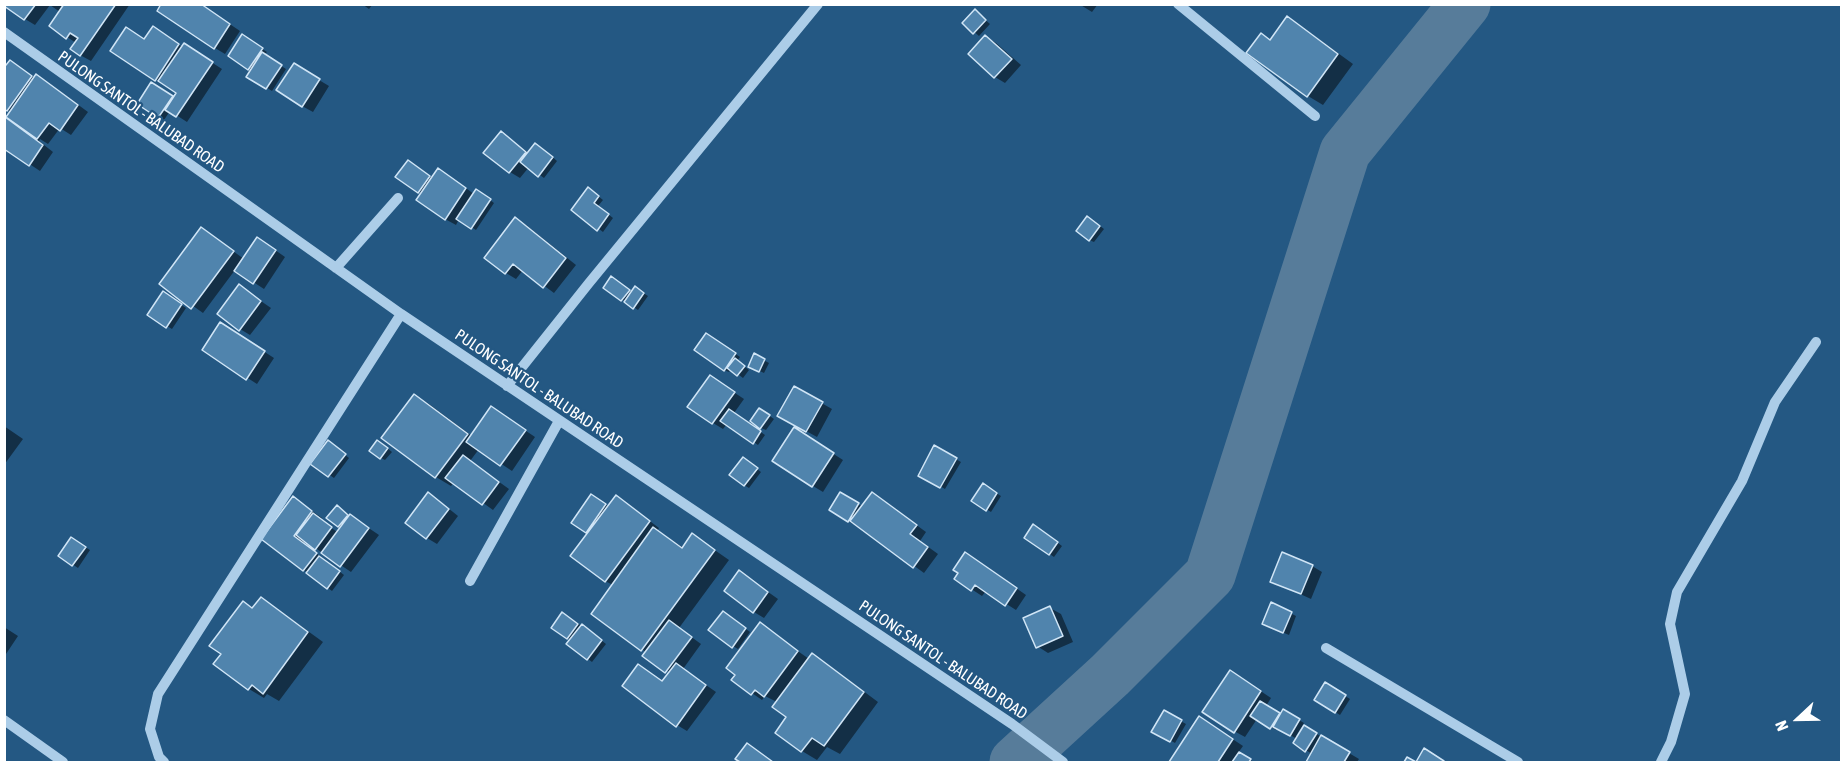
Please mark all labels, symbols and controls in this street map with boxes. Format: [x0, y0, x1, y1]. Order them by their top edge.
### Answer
street label: PULONG SANTOL - BALUBAD ROAD [54, 47, 228, 177]
street label: PULONG SANTOL - BALUBAD ROAD [451, 325, 627, 453]
street label: PULONG SANTOL - BALUBAD ROAD [855, 596, 1031, 724]
north arrow [1768, 689, 1828, 749]
text: N [1771, 718, 1791, 734]

